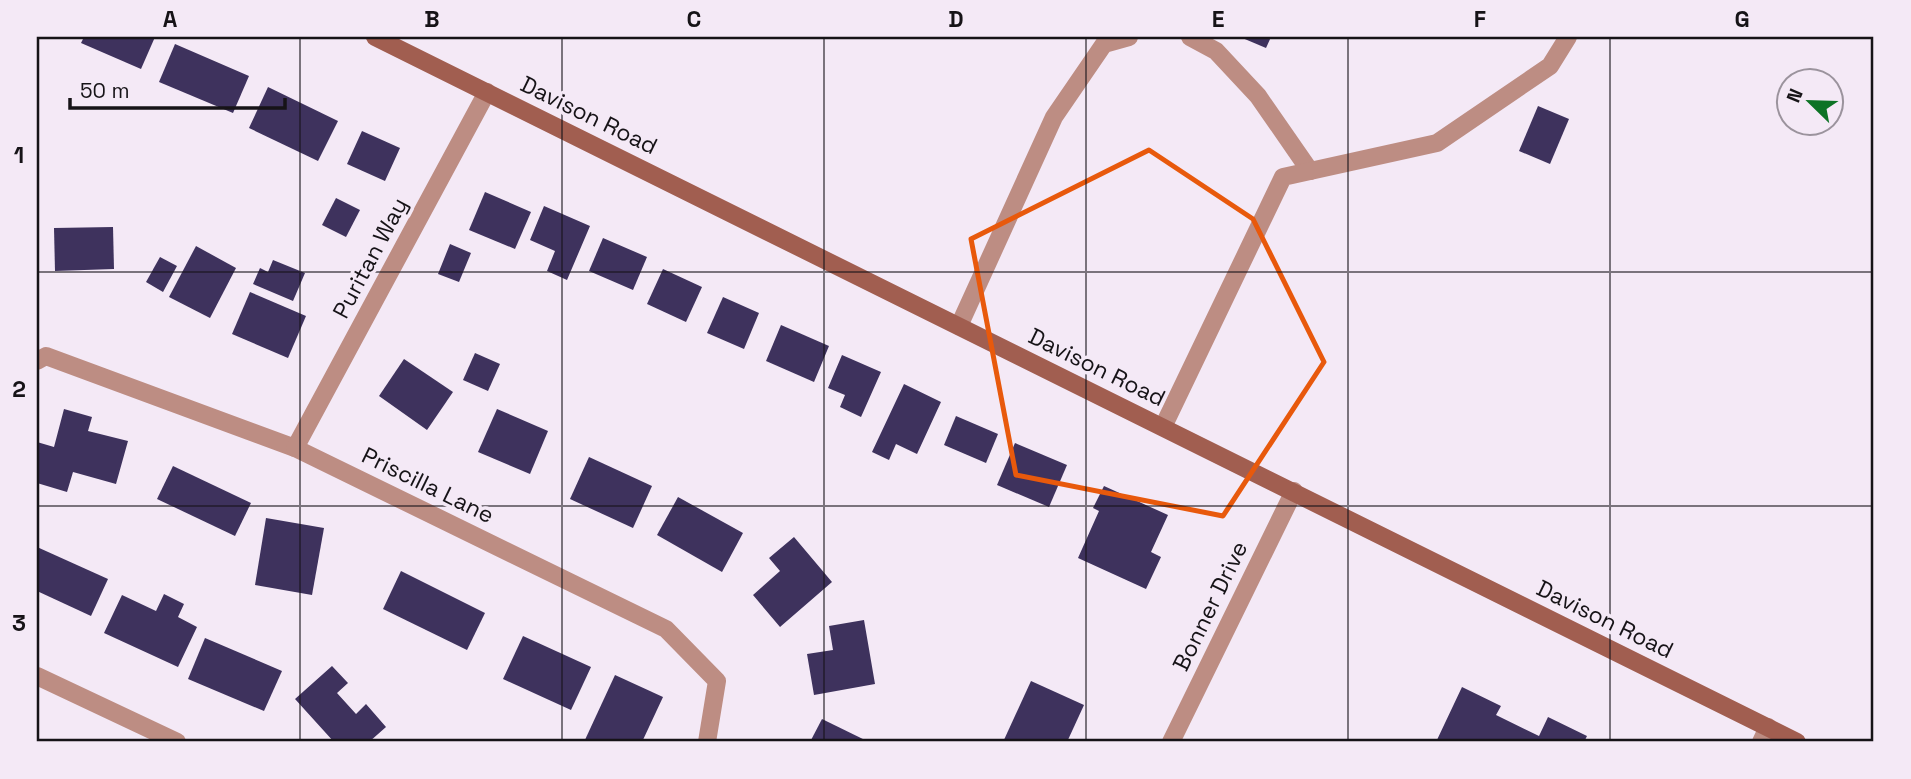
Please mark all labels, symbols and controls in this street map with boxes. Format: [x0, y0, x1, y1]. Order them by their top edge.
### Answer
text: A [163, 4, 178, 34]
text: B [424, 4, 440, 34]
text: C [687, 4, 701, 34]
text: D [948, 4, 964, 34]
text: E [1212, 4, 1224, 34]
text: F [1474, 4, 1486, 34]
text: G [1734, 4, 1750, 34]
scale bar [70, 66, 285, 110]
north arrow [1774, 66, 1844, 136]
street label: Davison Road [516, 69, 662, 161]
text: 50 m [80, 77, 130, 104]
text: N [1781, 85, 1809, 106]
text: 1 [14, 140, 24, 170]
street label: Puritan Way [326, 192, 414, 324]
street label: Davison Road [1024, 321, 1170, 413]
text: 2 [12, 374, 26, 404]
street label: Priscilla Lane [357, 440, 499, 530]
street label: Bonner Drive [1166, 536, 1254, 676]
street label: Davison Road [1532, 573, 1678, 665]
text: 3 [12, 608, 26, 638]

